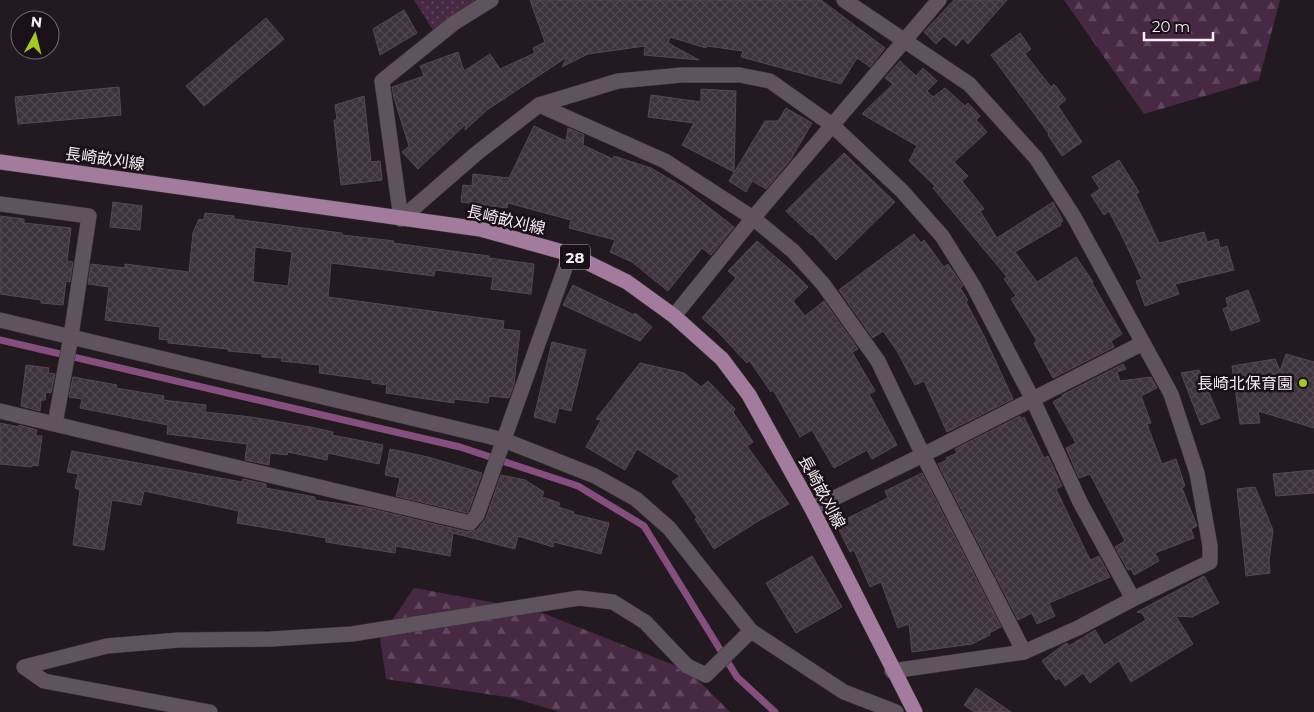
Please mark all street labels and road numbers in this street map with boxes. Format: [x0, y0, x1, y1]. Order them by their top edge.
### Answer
street label: 長崎畝刈線 [64, 144, 146, 174]
street label: 長崎畝刈線 [465, 202, 547, 238]
road number: 28 [560, 244, 590, 270]
street label: 長崎畝刈線 [795, 452, 849, 532]

